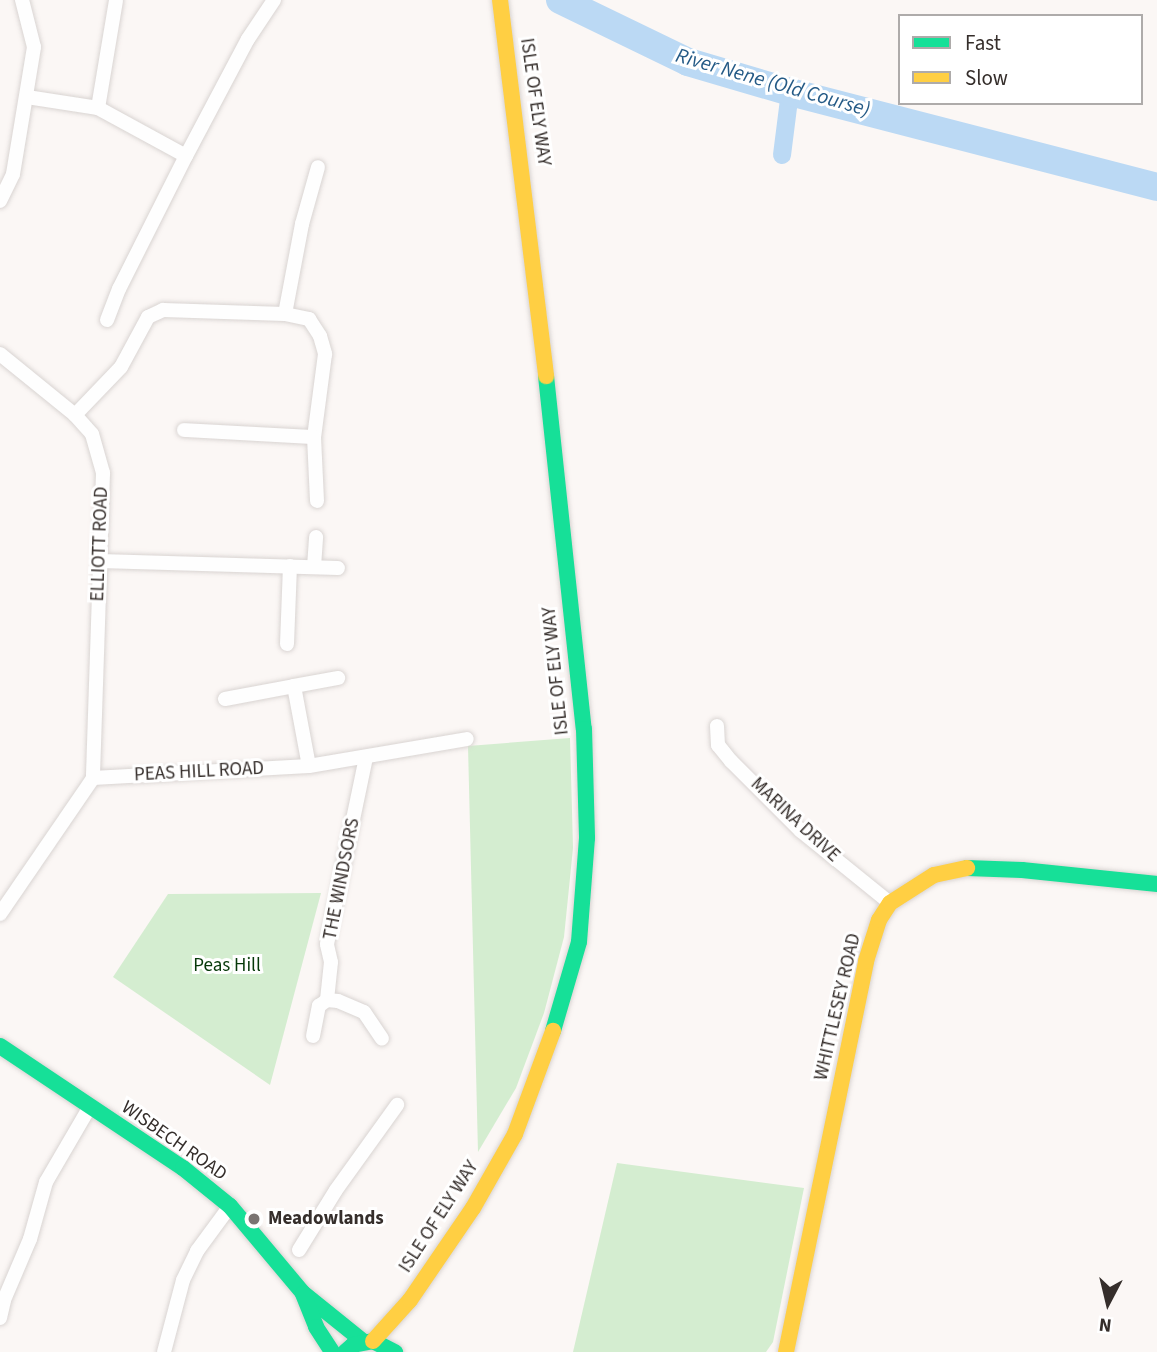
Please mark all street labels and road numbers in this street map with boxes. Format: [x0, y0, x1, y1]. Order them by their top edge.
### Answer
street label: ISLE OF ELY WAY [515, 37, 555, 167]
street label: ELLIOTT ROAD [87, 486, 113, 602]
street label: ISLE OF ELY WAY [538, 606, 574, 736]
street label: PEAS HILL ROAD [134, 757, 264, 787]
street label: MARINA DRIVE [746, 773, 844, 867]
street label: THE WINDSORS [319, 816, 365, 942]
street label: WHITTLESEY ROAD [810, 931, 866, 1083]
street label: WISBECH ROAD [117, 1096, 231, 1186]
street label: ISLE OF ELY WAY [394, 1157, 484, 1277]

